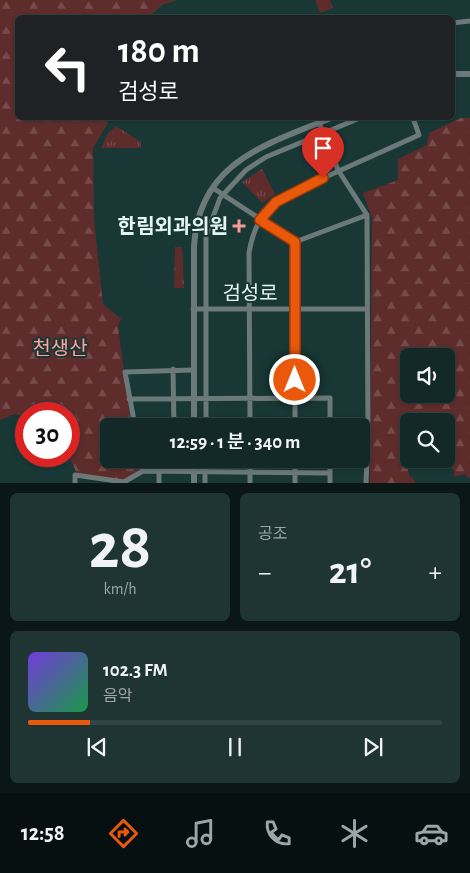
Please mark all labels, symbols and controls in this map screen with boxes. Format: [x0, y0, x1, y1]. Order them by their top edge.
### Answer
text: 180 m [118, 34, 200, 69]
icon: left [35, 35, 100, 100]
text: 검성로 [118, 81, 179, 103]
pin [302, 127, 344, 178]
icon: arrive [309, 134, 337, 162]
place label: 한림외과의원 [118, 216, 228, 237]
marker: 한림외과의원 [232, 219, 246, 233]
street label: 검성로 [222, 283, 278, 304]
park label: 천생산 [32, 338, 88, 359]
map controls [400, 348, 455, 468]
button: sound [400, 348, 455, 403]
position arrow [268, 353, 320, 405]
speed limit sign: 30 [15, 402, 80, 467]
button: search [400, 413, 455, 468]
text: 12:59 · 1 분 · 340 m [170, 433, 300, 452]
text: 28 [89, 515, 151, 580]
text: 공조 [258, 526, 287, 542]
text: 21° [329, 553, 371, 591]
text: − [258, 559, 271, 587]
text: + [429, 559, 442, 587]
text: km/h [103, 581, 137, 597]
text: 102.3 FM [103, 661, 168, 680]
text: 음악 [103, 688, 132, 704]
icon: previous [83, 733, 111, 761]
icon: pause [221, 733, 249, 761]
icon: next [359, 733, 387, 761]
icon: directions [106, 816, 141, 851]
icon: music [183, 816, 218, 851]
icon: phone [260, 816, 295, 851]
icon: climate [337, 816, 372, 851]
icon: car [414, 816, 449, 851]
text: 12:58 [21, 822, 65, 844]

